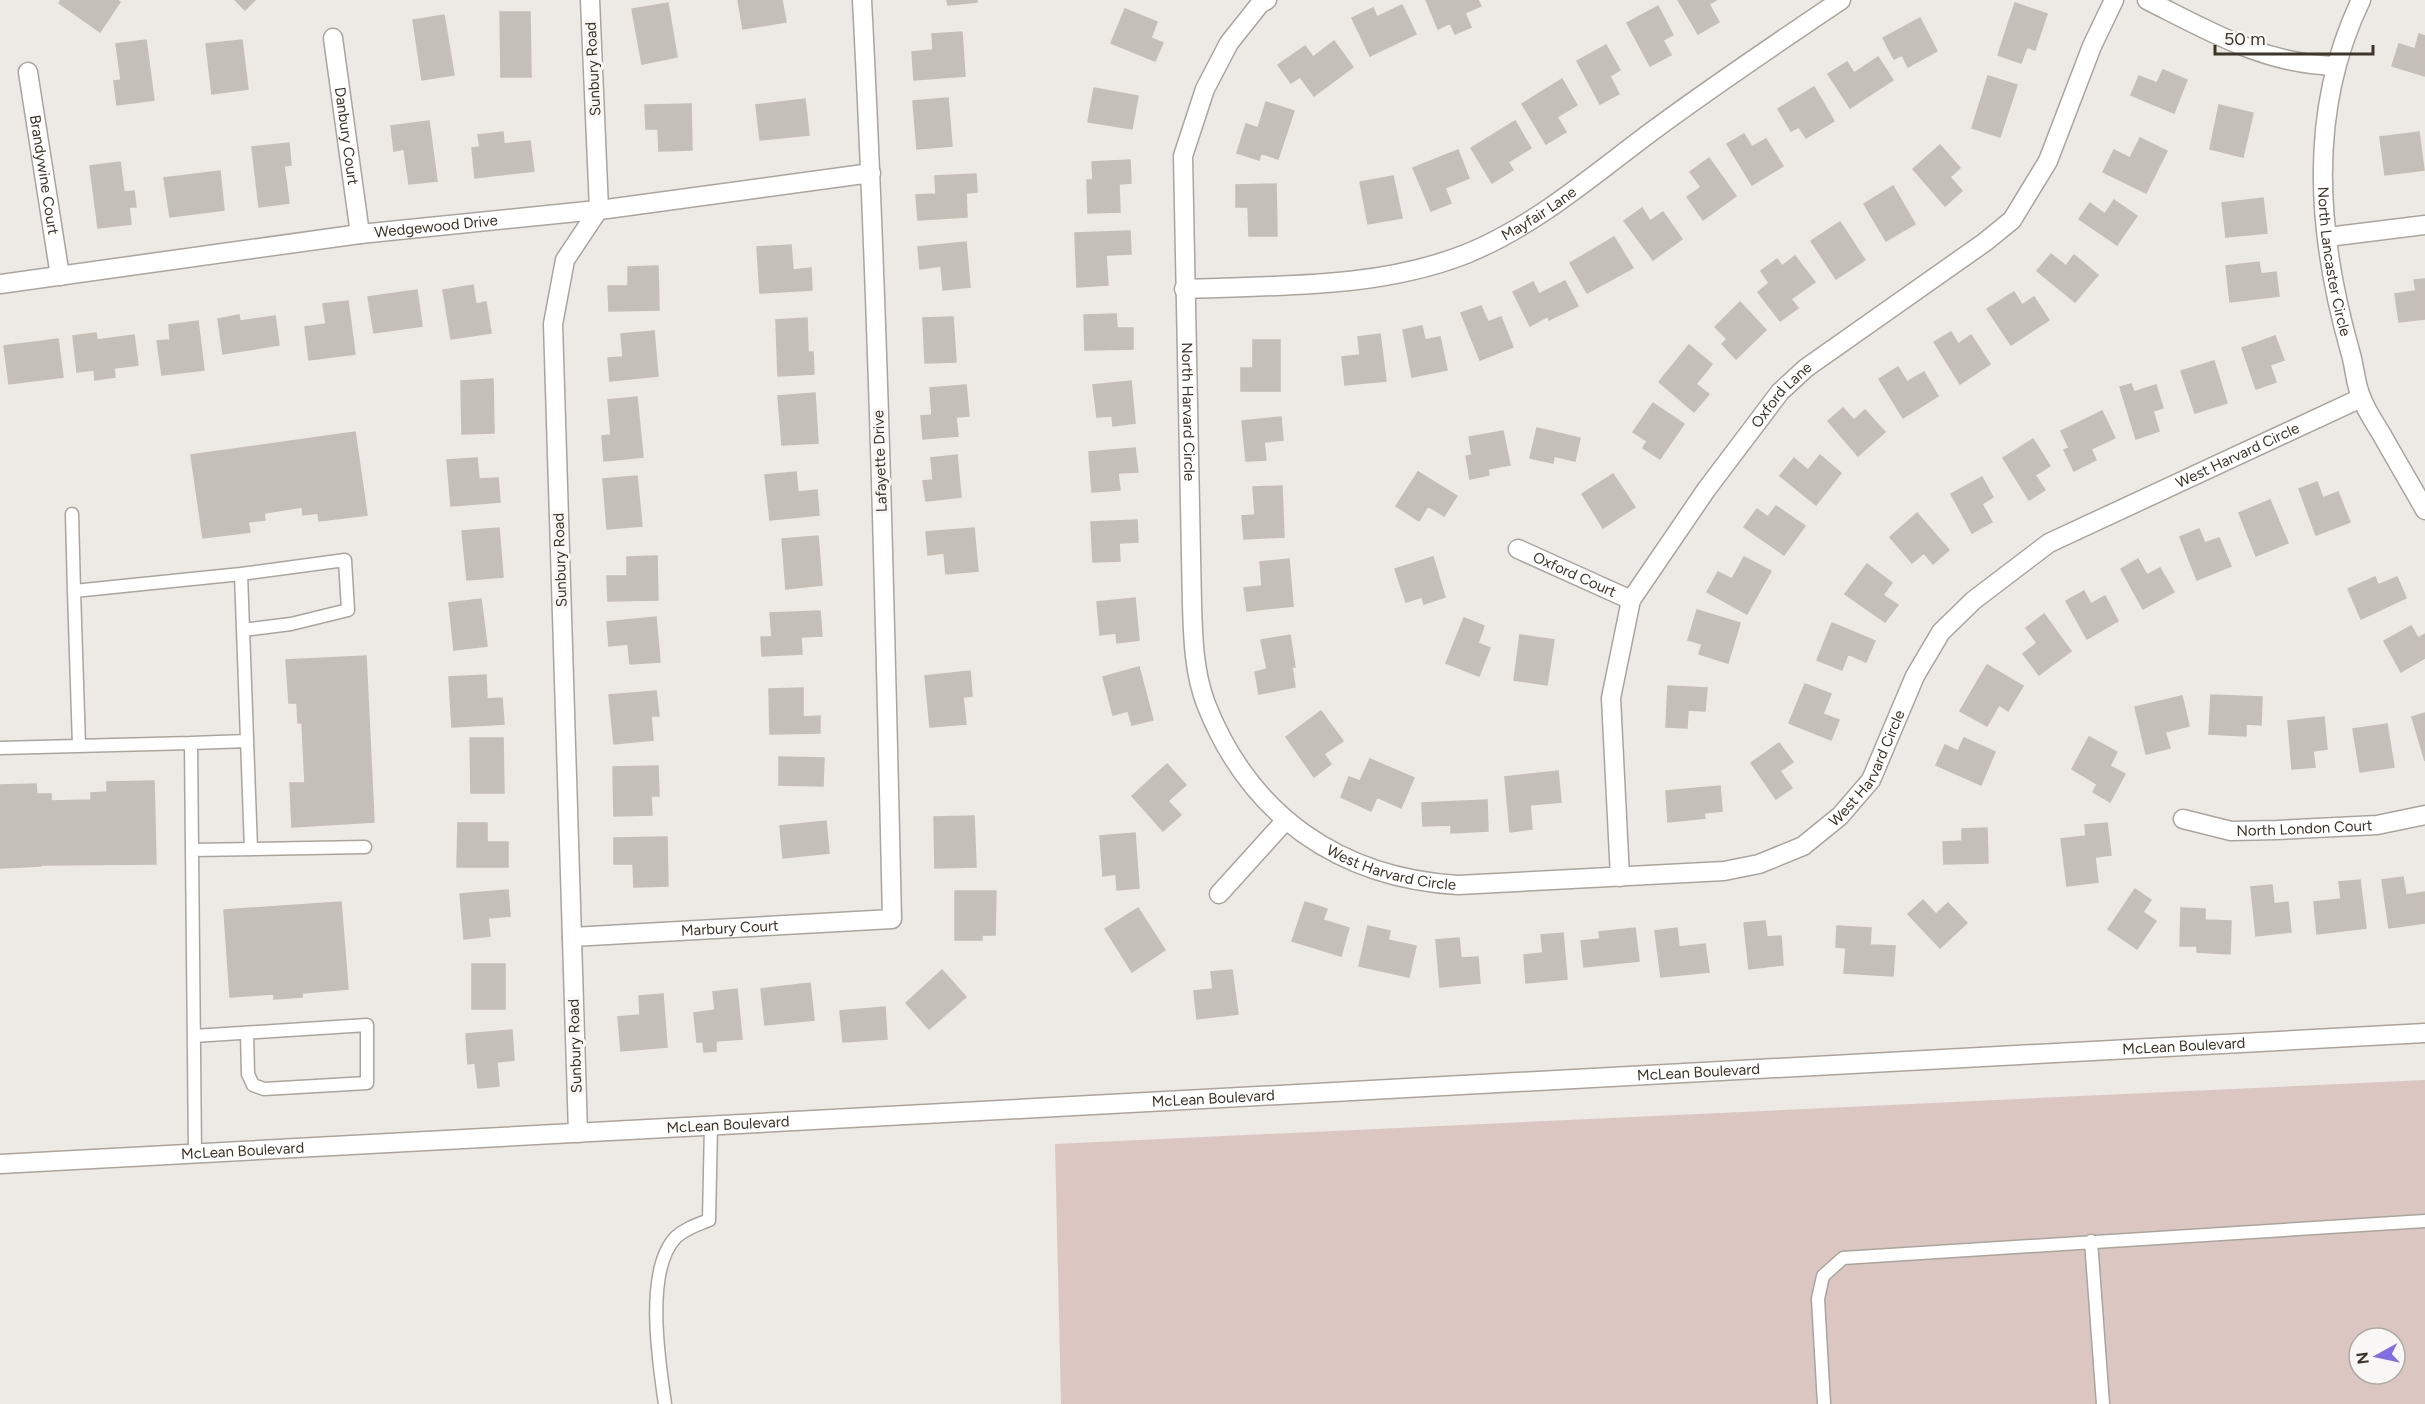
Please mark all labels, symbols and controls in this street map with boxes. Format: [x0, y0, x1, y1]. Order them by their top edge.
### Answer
scale bar [2215, 18, 2372, 56]
street label: Sunbury Road [582, 21, 604, 117]
text: 50 m [2224, 28, 2266, 50]
street label: Danbury Court [331, 86, 362, 187]
street label: Brandywine Court [26, 113, 62, 236]
street label: Mayfair Lane [1498, 183, 1580, 245]
street label: North Lancaster Circle [2314, 186, 2355, 338]
street label: Wedgewood Drive [374, 211, 499, 241]
street label: North Harvard Circle [1178, 342, 1199, 481]
street label: Oxford Lane [1747, 358, 1815, 431]
street label: Lafayette Drive [869, 410, 891, 512]
street label: West Harvard Circle [2173, 419, 2302, 492]
street label: Sunbury Road [549, 513, 571, 607]
street label: Oxford Court [1530, 548, 1619, 601]
street label: West Harvard Circle [1825, 707, 1909, 830]
street label: North London Court [2236, 816, 2373, 840]
street label: West Harvard Circle [1324, 841, 1457, 894]
street label: Marbury Court [680, 916, 779, 940]
street label: Sunbury Road [564, 999, 586, 1093]
street label: McLean Boulevard [2122, 1034, 2246, 1058]
street label: McLean Boulevard [1636, 1060, 1761, 1085]
street label: McLean Boulevard [1151, 1086, 1275, 1111]
street label: McLean Boulevard [666, 1112, 790, 1137]
street label: McLean Boulevard [181, 1139, 305, 1163]
north arrow [2347, 1326, 2407, 1386]
text: N [2352, 1351, 2373, 1365]

